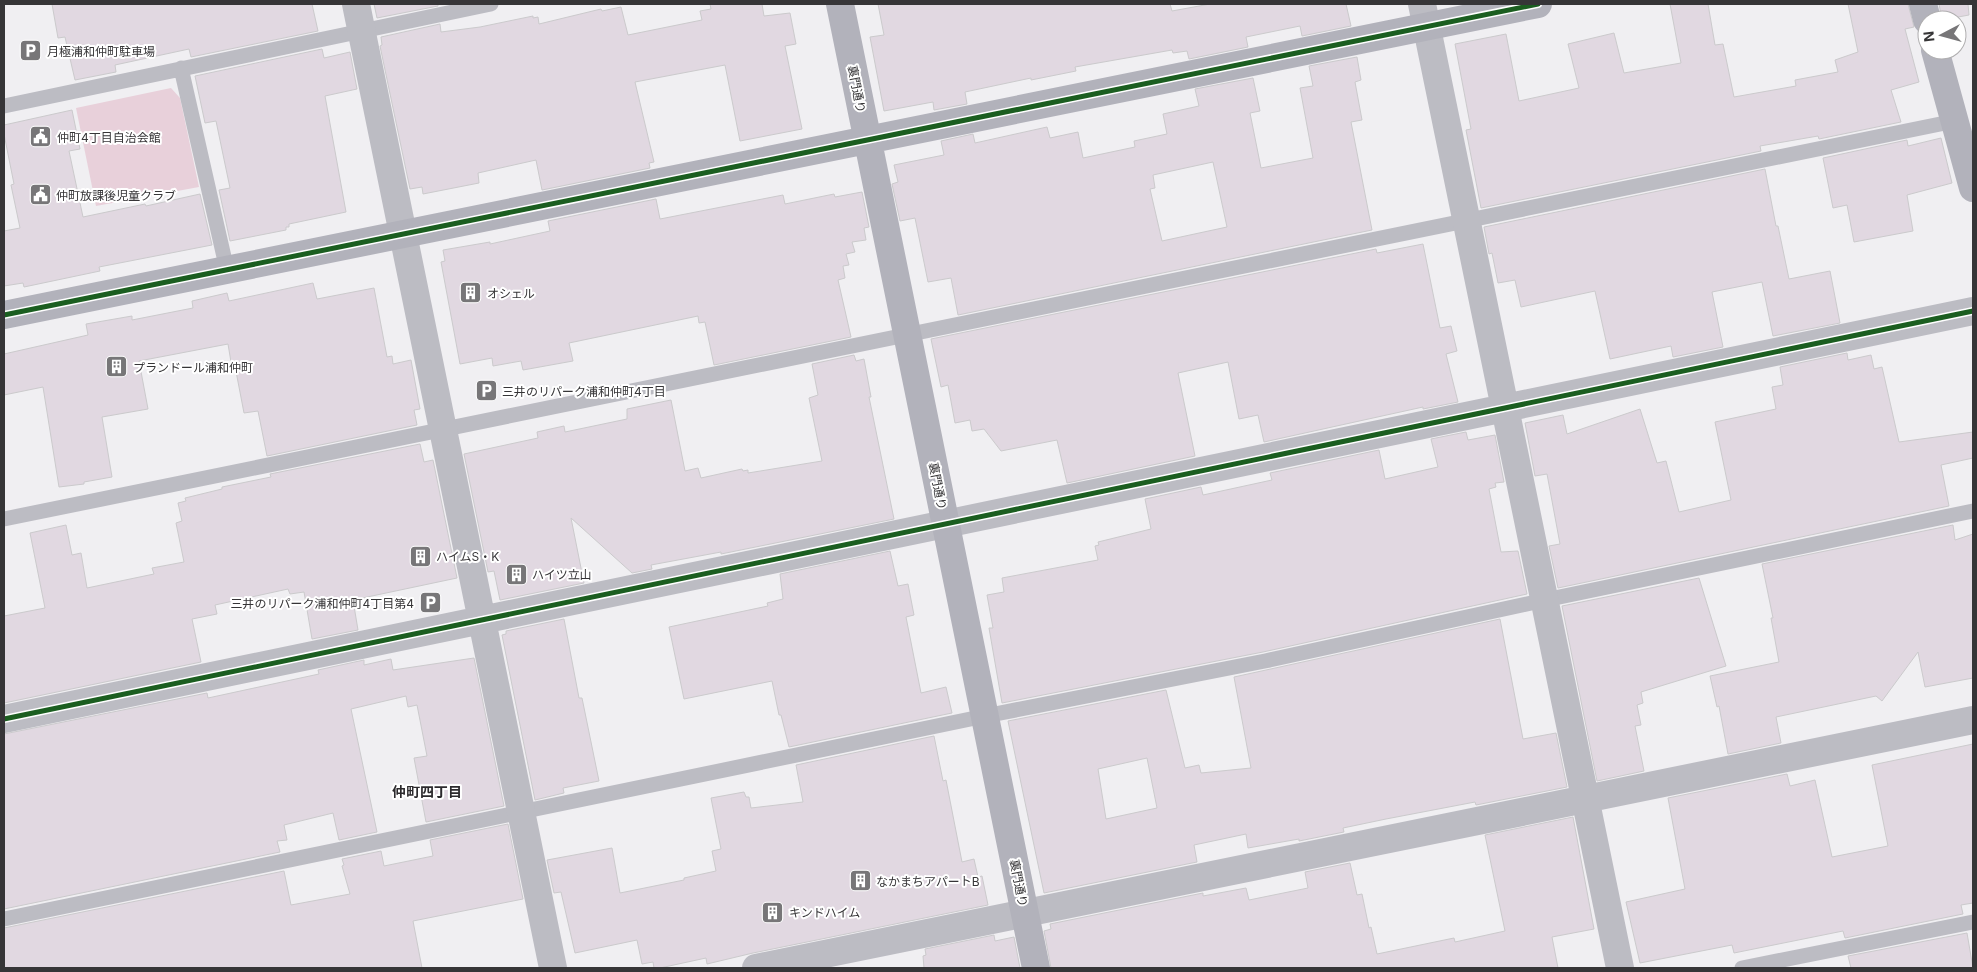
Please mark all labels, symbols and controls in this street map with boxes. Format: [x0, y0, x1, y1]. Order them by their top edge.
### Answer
north arrow [1917, 10, 1967, 60]
text: N [1920, 30, 1938, 43]
parking icon: 月極浦和仲町駐車場 [19, 39, 43, 63]
place label: 月極浦和仲町駐車場 [47, 44, 155, 59]
street label: 裏門通り [845, 64, 869, 114]
public building icon: 仲町4丁目自治会館 [29, 125, 53, 149]
place label: 仲町4丁目自治会館 [57, 130, 161, 145]
public building icon: 仲町放課後児童クラブ [28, 183, 52, 207]
place label: 仲町放課後児童クラブ [56, 188, 176, 203]
building icon: オシェル [459, 281, 483, 305]
place label: オシェル [487, 286, 535, 301]
building icon: プランドール浦和仲町 [105, 355, 129, 379]
place label: プランドール浦和仲町 [133, 360, 253, 375]
parking icon: 三井のリパーク浦和仲町4丁目 [474, 379, 498, 403]
place label: 三井のリパーク浦和仲町4丁目 [502, 384, 666, 399]
street label: 裏門通り [926, 461, 950, 511]
building icon: ハイムS・K [408, 544, 432, 568]
place label: ハイムS・K [436, 549, 499, 564]
building icon: ハイツ立山 [504, 562, 528, 586]
place label: ハイツ立山 [532, 567, 592, 582]
parking icon: 三井のリパーク浦和仲町4丁目第4 [418, 591, 442, 615]
place label: 三井のリパーク浦和仲町4丁目第4 [230, 596, 414, 611]
district label: 仲町四丁目 [392, 783, 462, 800]
street label: 裏門通り [1007, 858, 1031, 908]
building icon: なかまちアパートB [848, 869, 872, 893]
place label: なかまちアパートB [876, 874, 980, 889]
building icon: キンドハイム [761, 900, 785, 924]
place label: キンドハイム [789, 905, 860, 920]

